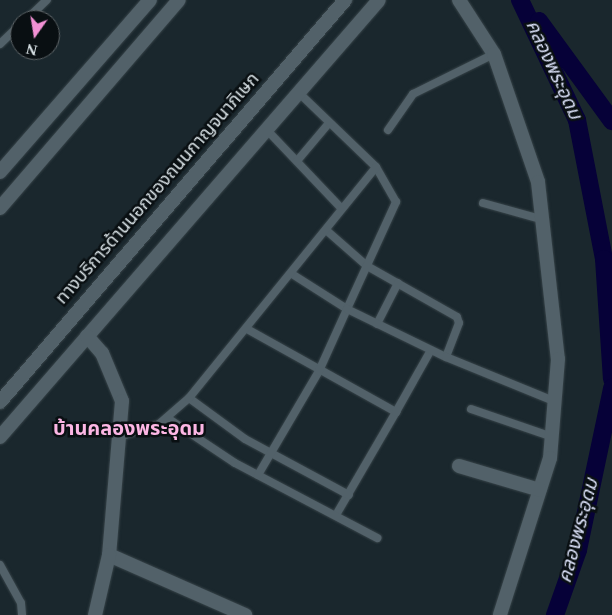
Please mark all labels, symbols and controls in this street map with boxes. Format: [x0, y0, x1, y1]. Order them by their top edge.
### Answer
north arrow [10, 10, 60, 60]
water label: คลองพระอุดม [520, 17, 586, 123]
text: N [24, 38, 40, 61]
street label: ทางบริการด้านนอกของถนนกาญจนาภิเษก [52, 69, 264, 309]
district label: บ้านคลองพระอุดม [53, 417, 205, 441]
water label: คลองพระอุดม [554, 476, 604, 586]

